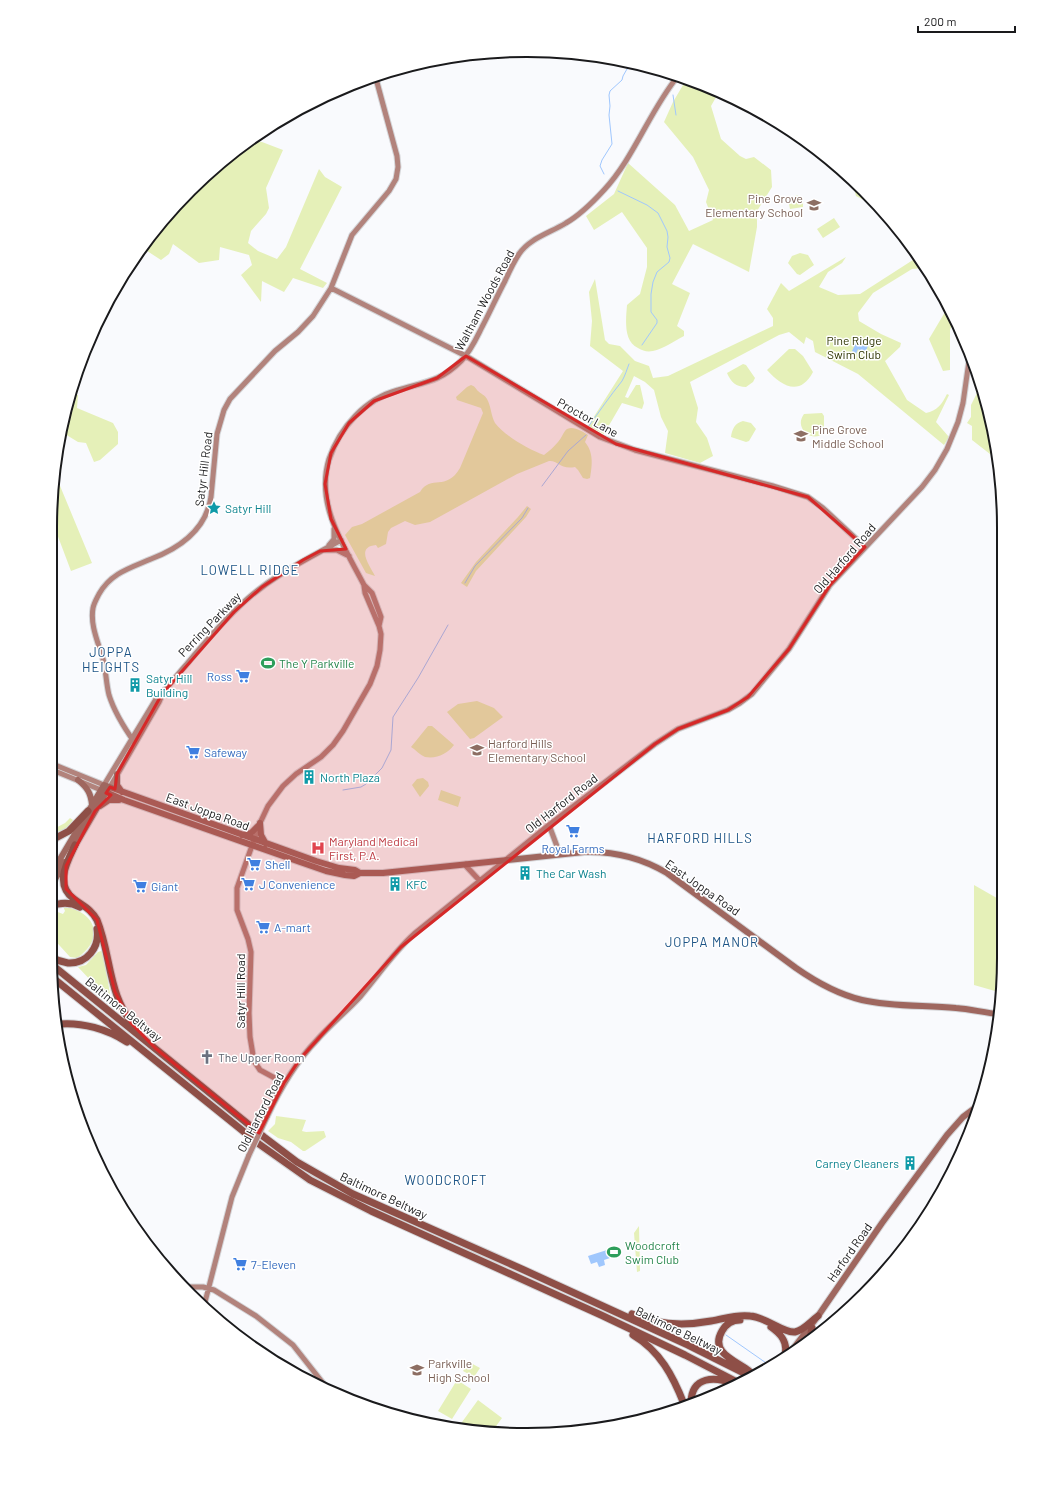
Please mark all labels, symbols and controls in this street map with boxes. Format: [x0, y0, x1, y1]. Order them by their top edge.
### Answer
scale bar [918, 8, 1015, 34]
text: 200 m [924, 14, 956, 28]
place label: Pine Grove Elementary School [705, 191, 803, 219]
school or university icon: Pine Grove Elementary School [806, 197, 822, 213]
street label: Waltham Woods Road [451, 247, 517, 353]
park label: Pine Ridge Swim Club [826, 333, 882, 361]
street label: Proctor Lane [555, 395, 621, 439]
place label: Pine Grove Middle School [812, 422, 884, 450]
school or university icon: Pine Grove Middle School [793, 428, 809, 444]
street label: Satyr Hill Road [191, 431, 215, 507]
place icon: Satyr Hill [206, 500, 222, 516]
place label: Satyr Hill [225, 501, 271, 515]
street label: Old Harford Road [810, 520, 878, 596]
district label: LOWELL RIDGE [201, 562, 299, 578]
street label: Perring Parkway [175, 589, 244, 659]
district label: JOPPA HEIGHTS [82, 644, 140, 675]
sports icon: The Y Parkville [260, 655, 276, 671]
place label: The Y Parkville [279, 656, 354, 670]
supermarket icon: Ross [235, 668, 251, 684]
place label: Ross [207, 669, 232, 683]
place label: Satyr Hill Building [146, 671, 192, 699]
building icon: Satyr Hill Building [127, 677, 143, 693]
place label: Harford Hills Elementary School [488, 736, 586, 764]
school or university icon: Harford Hills Elementary School [469, 742, 485, 758]
supermarket icon: Safeway [185, 744, 201, 760]
place label: Safeway [204, 745, 248, 759]
building icon: North Plaza [301, 769, 317, 785]
place label: North Plaza [320, 770, 380, 784]
street label: Old Harford Road [522, 770, 600, 836]
street label: East Joppa Road [164, 789, 252, 833]
supermarket icon: Royal Farms [565, 823, 581, 839]
district label: HARFORD HILLS [647, 830, 753, 846]
place label: Maryland Medical First, P.A. [329, 834, 418, 862]
hospital icon: Maryland Medical First, P.A. [310, 840, 326, 856]
place label: Royal Farms [542, 841, 605, 855]
supermarket icon: Shell [246, 856, 262, 872]
street label: East Joppa Road [663, 856, 743, 918]
place label: Shell [265, 857, 290, 871]
building icon: The Car Wash [517, 865, 533, 881]
place label: The Car Wash [536, 866, 606, 880]
supermarket icon: J Convenience [240, 876, 256, 892]
building icon: KFC [387, 876, 403, 892]
place label: J Convenience [259, 877, 335, 891]
place label: KFC [406, 877, 427, 891]
supermarket icon: Giant [132, 878, 148, 894]
place label: Giant [151, 879, 178, 893]
supermarket icon: A-mart [255, 919, 271, 935]
place label: A-mart [274, 920, 311, 934]
district label: JOPPA MANOR [665, 934, 759, 950]
street label: Satyr Hill Road [233, 953, 247, 1029]
street label: Baltimore Beltway [83, 974, 165, 1044]
church icon: The Upper Room [199, 1049, 215, 1065]
place label: The Upper Room [218, 1050, 305, 1064]
street label: Old Harford Road [234, 1070, 286, 1154]
building icon: Carney Cleaners [902, 1155, 918, 1171]
place label: Carney Cleaners [815, 1156, 899, 1170]
street label: Baltimore Beltway [338, 1169, 430, 1221]
district label: WOODCROFT [404, 1172, 488, 1188]
street label: Harford Road [824, 1220, 874, 1284]
place label: Woodcroft Swim Club [625, 1238, 680, 1266]
sports icon: Woodcroft Swim Club [606, 1244, 622, 1260]
supermarket icon: 7-Eleven [232, 1256, 248, 1272]
place label: 7-Eleven [251, 1257, 296, 1271]
street label: Baltimore Beltway [633, 1303, 725, 1357]
place label: Parkville High School [428, 1356, 490, 1384]
school or university icon: Parkville High School [409, 1362, 425, 1378]

